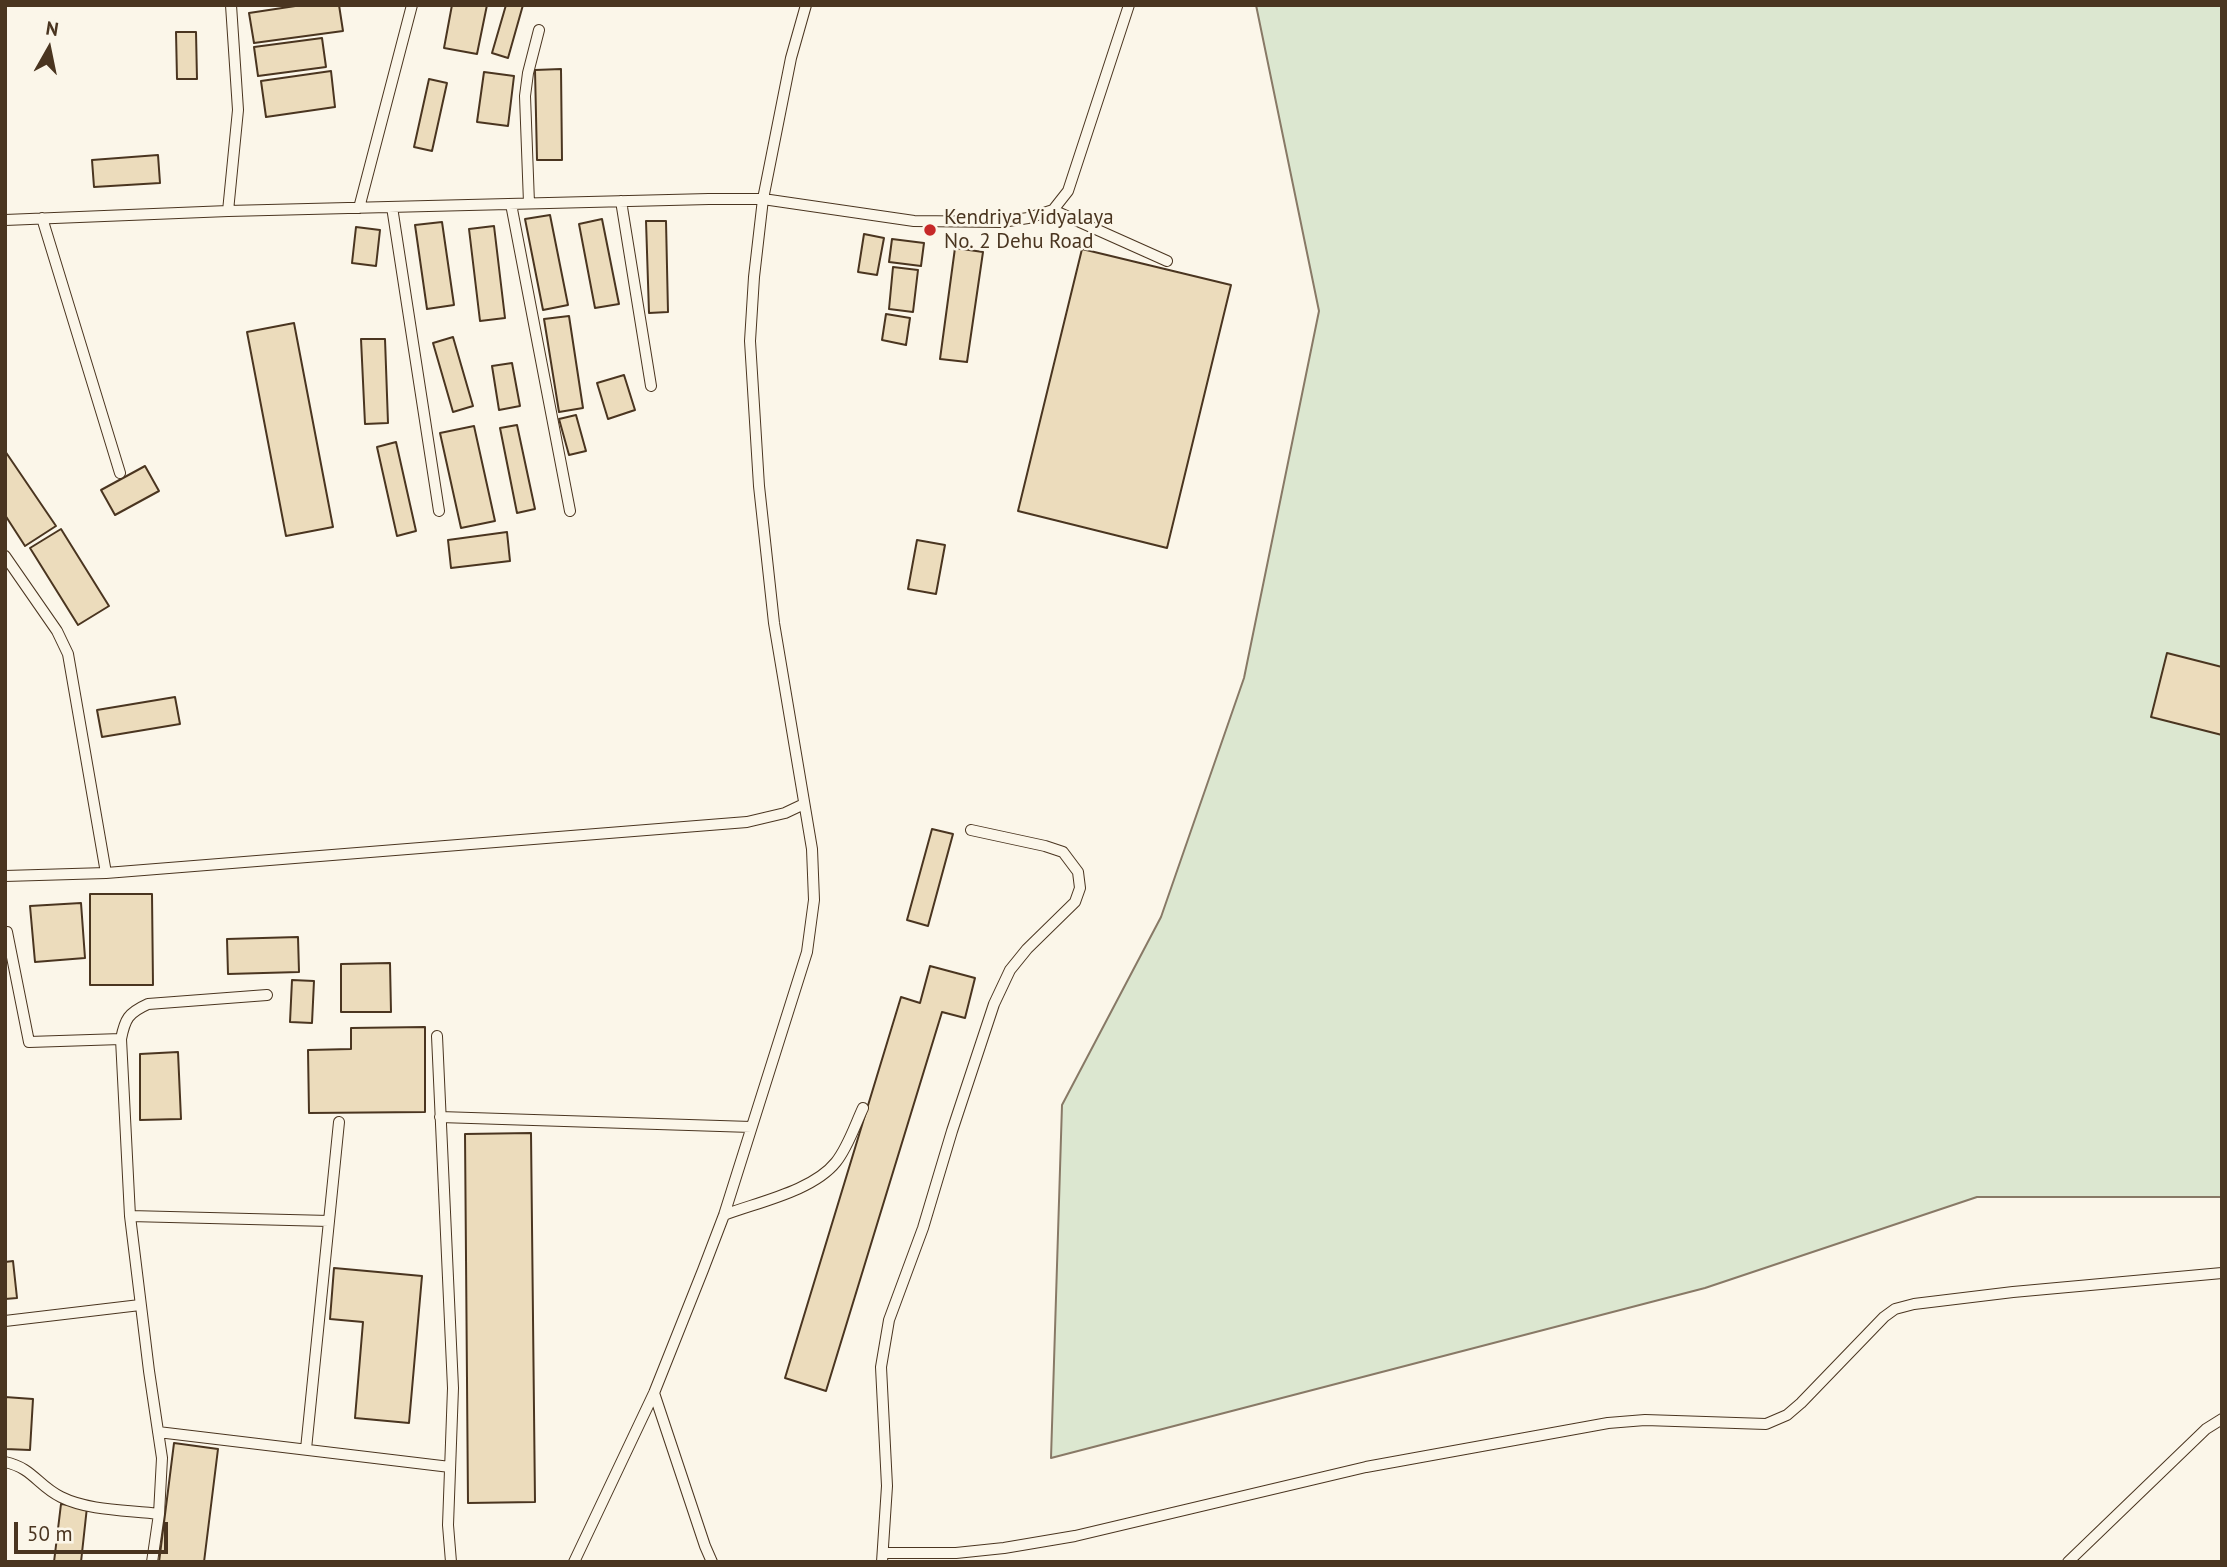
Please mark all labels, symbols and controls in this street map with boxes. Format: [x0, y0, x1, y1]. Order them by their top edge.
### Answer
north arrow [14, 14, 84, 84]
text: N [44, 15, 60, 41]
place label: Kendriya Vidyalaya No. 2 Dehu Road [944, 205, 1114, 255]
marker: Kendriya Vidyalaya No. 2 Dehu Road [922, 222, 938, 238]
scale bar [18, 1508, 172, 1552]
text: 50 m [27, 1520, 73, 1547]

